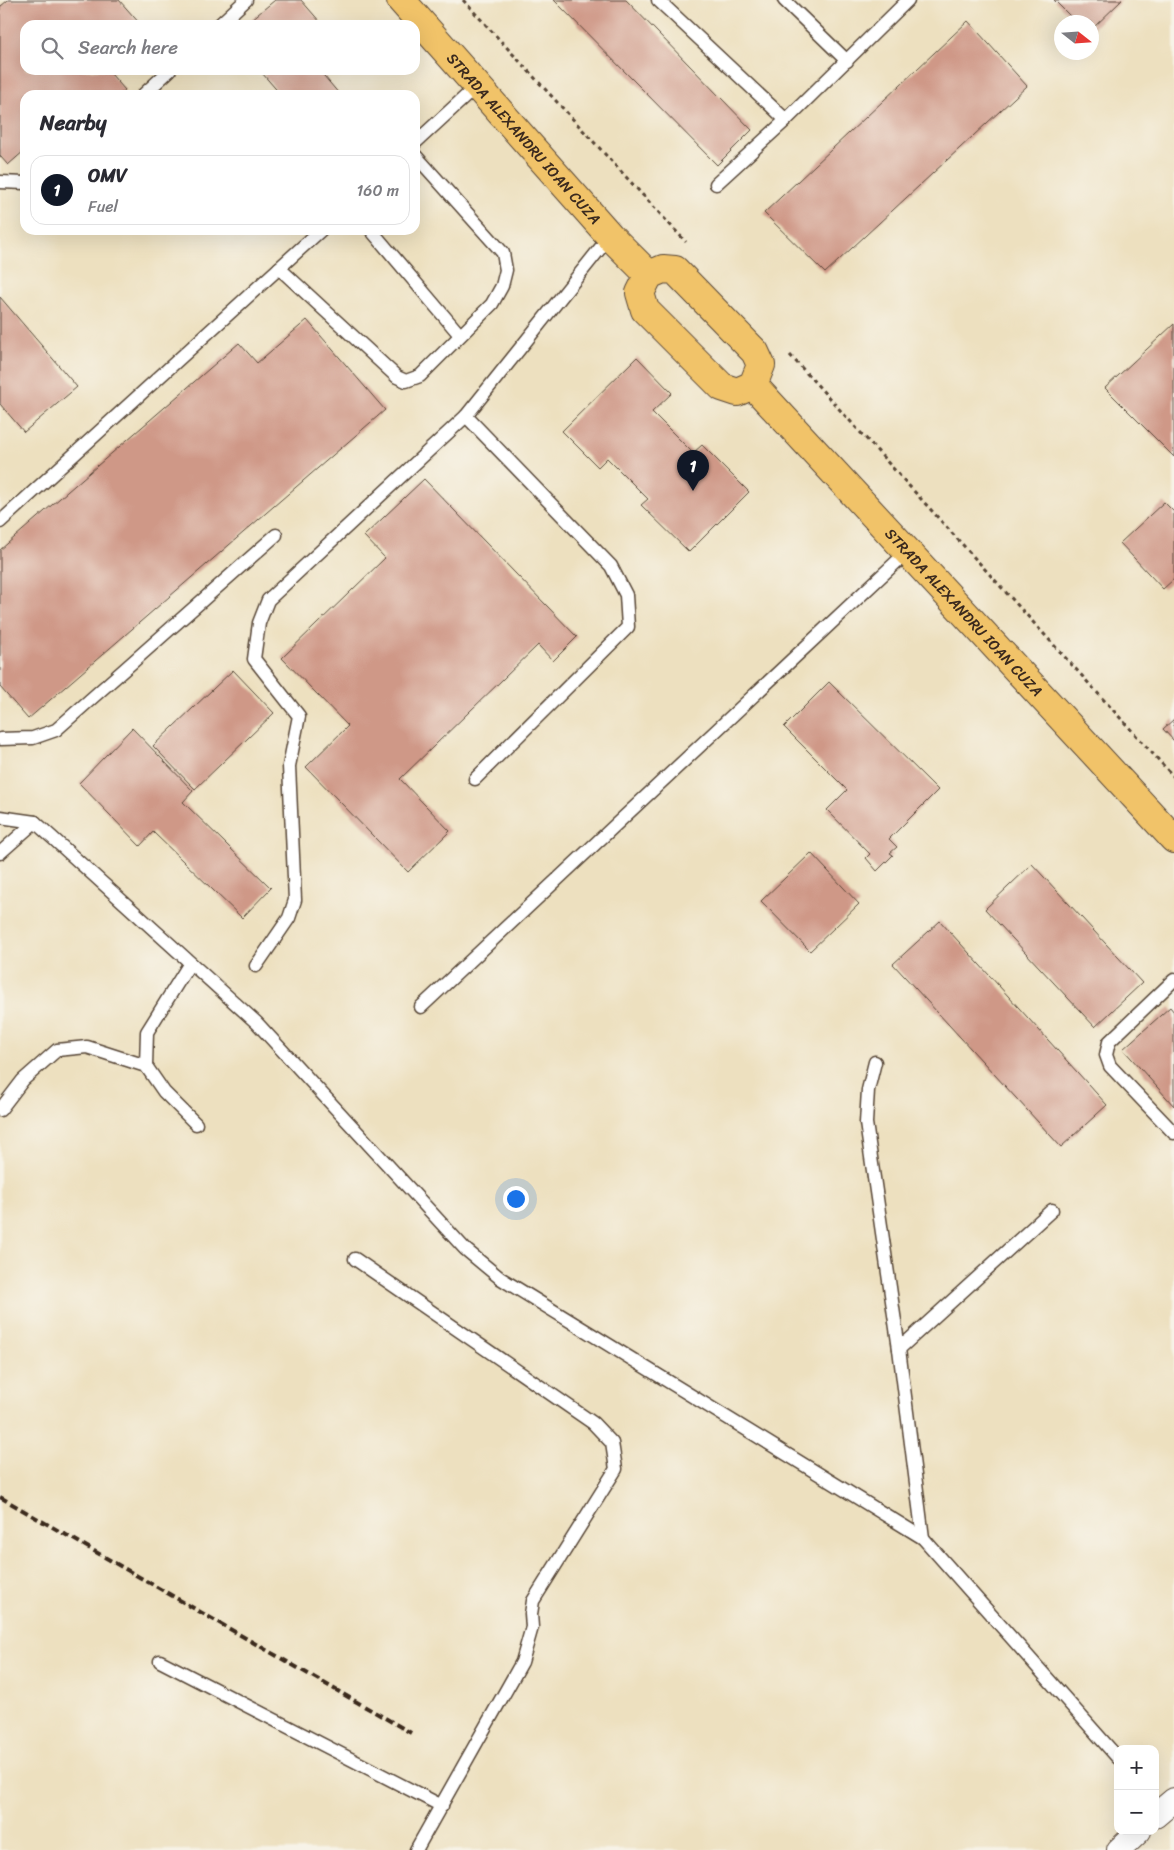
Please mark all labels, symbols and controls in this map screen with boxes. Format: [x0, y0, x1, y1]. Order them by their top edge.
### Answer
north arrow [1054, 15, 1099, 60]
search box [20, 20, 420, 75]
text: Search here [78, 31, 178, 64]
icon: search [38, 34, 66, 62]
street label: STRADA ALEXANDRU IOAN CUZA [440, 46, 607, 231]
text: Nearby [40, 104, 106, 142]
text: OMV [88, 159, 127, 192]
text: 1 [54, 176, 60, 205]
text: 160 m [356, 176, 399, 205]
text: Fuel [88, 192, 118, 221]
pin: 1 [677, 450, 709, 491]
street label: STRADA ALEXANDRU IOAN CUZA [879, 522, 1049, 703]
your location [503, 1186, 529, 1212]
map controls [1114, 1745, 1159, 1835]
button: + [1114, 1745, 1159, 1790]
button: − [1114, 1790, 1159, 1835]

